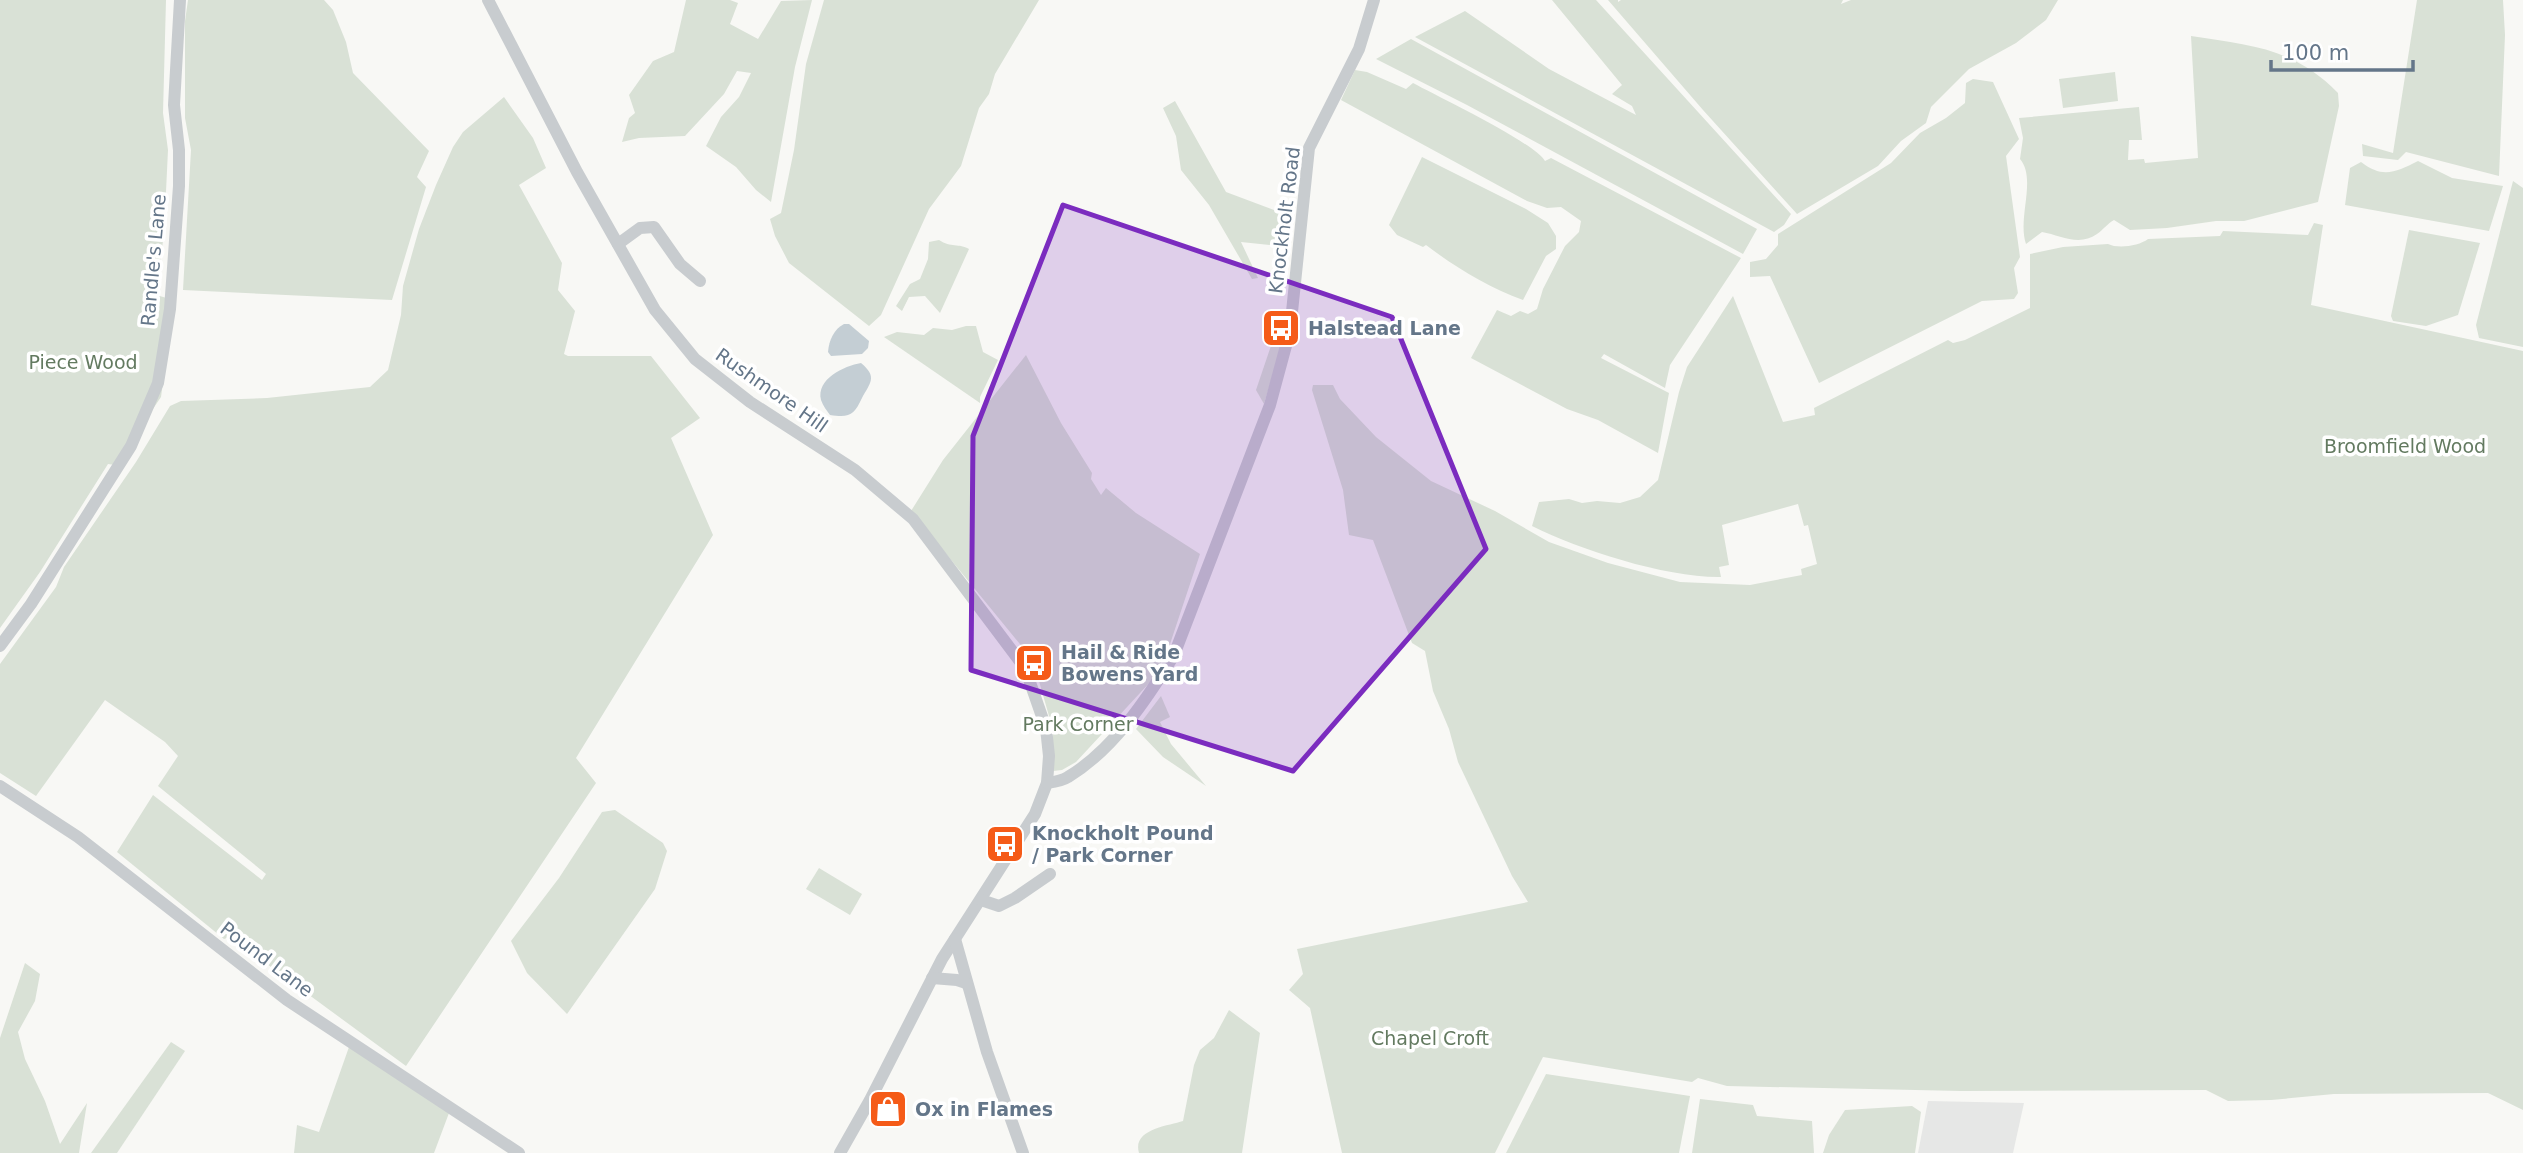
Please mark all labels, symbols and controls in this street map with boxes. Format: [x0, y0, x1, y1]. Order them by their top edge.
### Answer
scale bar [2271, 28, 2413, 72]
text: 100 m [2282, 41, 2349, 65]
street label: Knockholt Road [1264, 145, 1304, 295]
street label: Randle's Lane [136, 193, 170, 327]
bus stop icon: Halstead Lane [1260, 307, 1302, 349]
place label: Halstead Lane [1308, 317, 1461, 339]
street label: Rushmore Hill [712, 343, 832, 437]
park label: Piece Wood [28, 351, 138, 373]
park label: Broomfield Wood [2324, 435, 2486, 457]
place label: Hail & Ride Bowens Yard [1061, 641, 1198, 685]
bus stop icon: Hail & Ride Bowens Yard [1013, 642, 1055, 684]
park label: Park Corner [1022, 713, 1134, 735]
place label: Knockholt Pound / Park Corner [1032, 822, 1214, 866]
bus stop icon: Knockholt Pound / Park Corner [984, 823, 1026, 865]
street label: Pound Lane [216, 917, 318, 1001]
park label: Chapel Croft [1371, 1027, 1489, 1049]
shop icon: Ox in Flames [867, 1088, 909, 1130]
place label: Ox in Flames [915, 1098, 1053, 1120]

